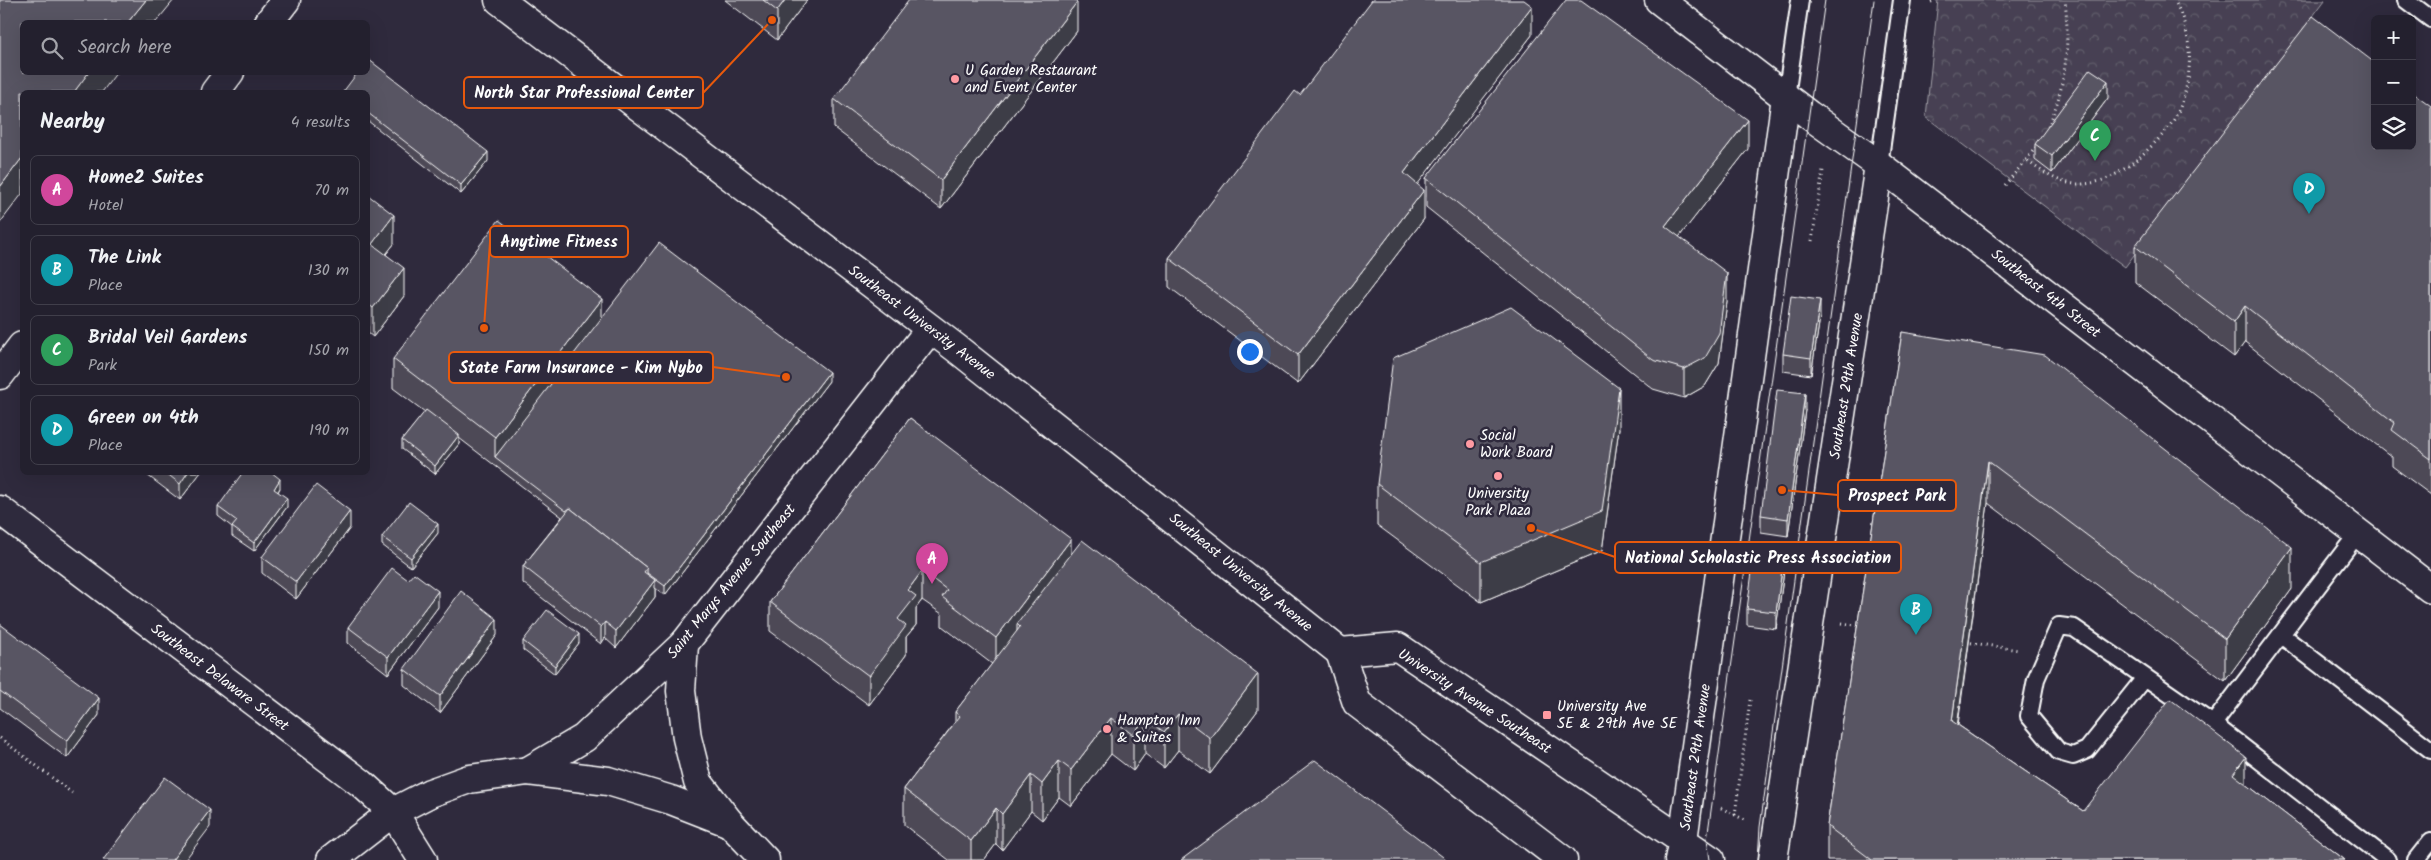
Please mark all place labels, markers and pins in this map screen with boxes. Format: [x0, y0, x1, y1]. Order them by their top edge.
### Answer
place label: U Garden Restaurant and Event Center [965, 59, 1097, 100]
marker: U Garden Restaurant and Event Center [949, 73, 961, 85]
callout: North Star Professional Center [464, 77, 703, 108]
pin: C [2079, 120, 2111, 161]
pin: D [2293, 173, 2325, 214]
callout: Anytime Fitness [490, 226, 628, 257]
callout: State Farm Insurance - Kim Nybo [449, 352, 713, 383]
place label: Social Work Board [1480, 424, 1553, 465]
marker: Social Work Board [1464, 438, 1476, 450]
marker: University Park Plaza [1492, 470, 1504, 482]
callout: Prospect Park [1838, 480, 1956, 511]
place label: University Park Plaza [1465, 482, 1531, 523]
callout: National Scholastic Press Association [1615, 542, 1901, 573]
pin: A [916, 543, 948, 584]
pin: B [1900, 594, 1932, 635]
place label: University Ave SE & 29th Ave SE [1557, 695, 1678, 736]
place label: Hampton Inn & Suites [1117, 709, 1200, 750]
marker: University Ave SE & 29th Ave SE [1541, 709, 1553, 721]
marker: Hampton Inn & Suites [1101, 723, 1113, 735]

